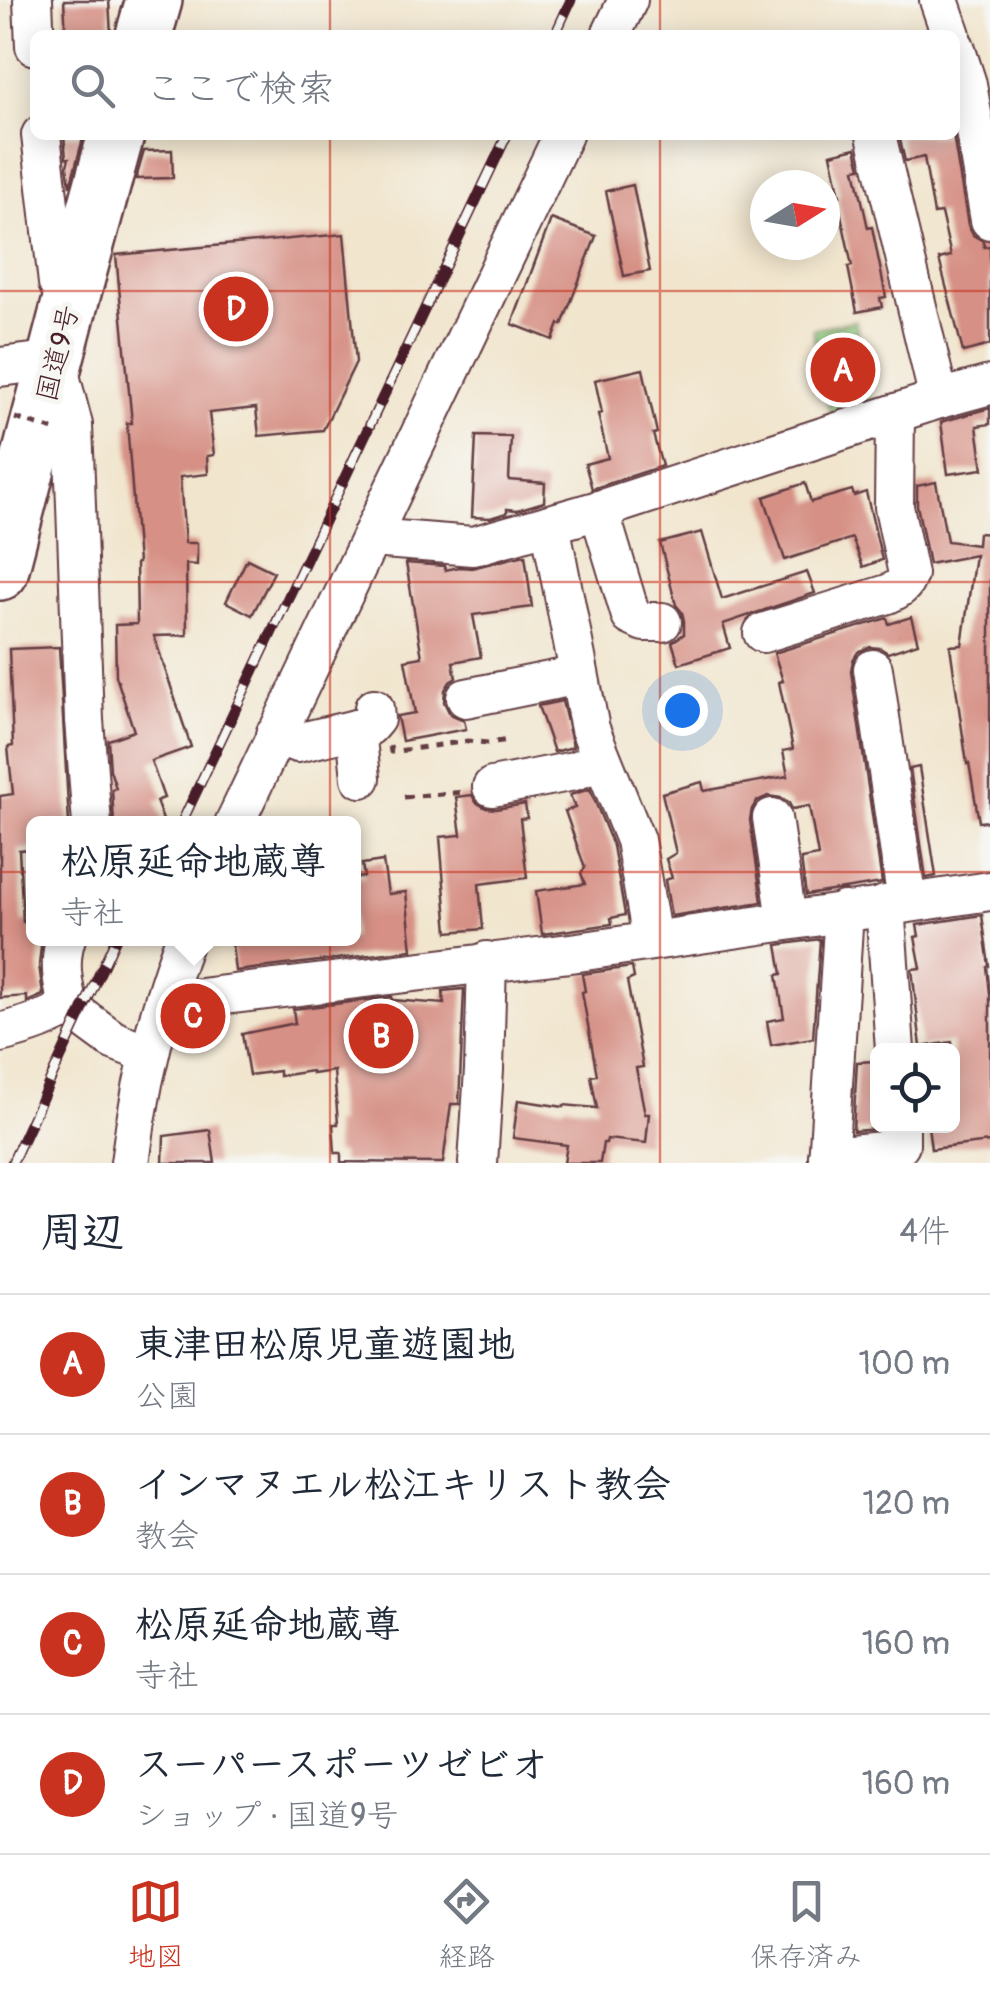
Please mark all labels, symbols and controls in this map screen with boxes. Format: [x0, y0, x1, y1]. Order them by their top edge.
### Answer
search box [30, 30, 960, 140]
icon: search [65, 58, 120, 113]
text: ここで検索 [145, 65, 335, 113]
north arrow [750, 170, 840, 260]
pin: D [204, 272, 268, 346]
street label: 国道9号 [30, 301, 87, 405]
pin: A [810, 332, 876, 408]
your location [657, 685, 708, 736]
popup [26, 816, 361, 946]
text: 松原延命地蔵尊 [60, 838, 327, 886]
text: 寺社 [60, 893, 125, 933]
pin: C [160, 978, 226, 1054]
pin: B [348, 998, 414, 1074]
map controls [870, 1043, 960, 1133]
button: locate [870, 1043, 960, 1133]
text: 周辺 [40, 1207, 124, 1259]
text: 4件 [899, 1212, 950, 1252]
text: 東津田松原児童遊園地 [135, 1321, 515, 1369]
text: A [62, 1344, 83, 1384]
text: 100 m [858, 1344, 950, 1384]
text: 公園 [135, 1376, 199, 1416]
text: インマヌエル松江キリスト教会 [135, 1461, 671, 1509]
text: B [63, 1484, 82, 1524]
text: 120 m [862, 1484, 950, 1524]
text: 教会 [135, 1516, 199, 1556]
text: 松原延命地蔵尊 [135, 1601, 401, 1649]
text: C [63, 1624, 82, 1664]
text: 160 m [862, 1624, 950, 1664]
text: 寺社 [135, 1656, 199, 1696]
text: スーパースポーツゼビオ [135, 1741, 548, 1789]
text: D [62, 1764, 83, 1804]
text: 160 m [862, 1764, 950, 1804]
text: ショップ · 国道9号 [135, 1796, 398, 1836]
tab: 地図 [128, 1874, 184, 1975]
tab: 経路 [439, 1874, 495, 1975]
tab: 保存済み [750, 1874, 862, 1975]

